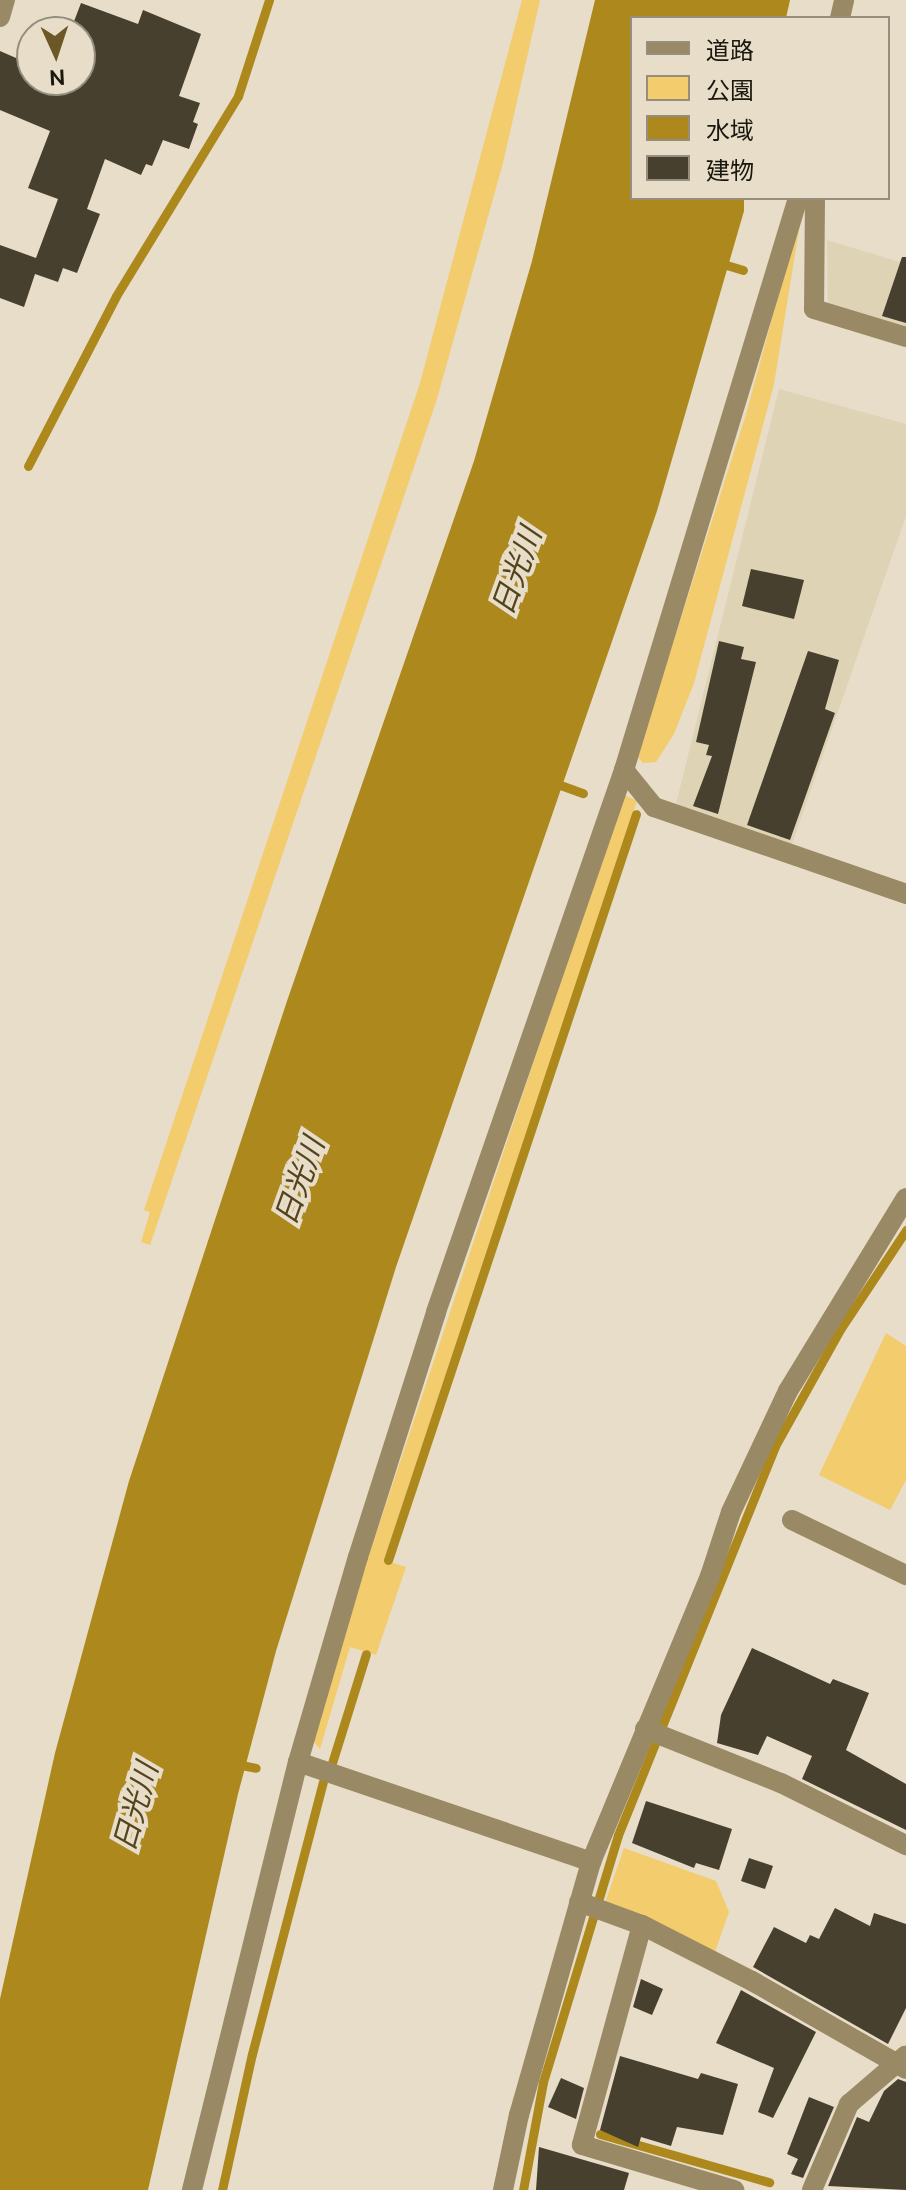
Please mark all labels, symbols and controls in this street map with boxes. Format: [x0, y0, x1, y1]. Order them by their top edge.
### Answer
north arrow [16, 16, 96, 96]
legend [630, 16, 890, 200]
text: 道路 [706, 37, 754, 64]
text: N [48, 66, 66, 91]
text: 公園 [706, 77, 754, 104]
text: 水域 [706, 117, 754, 144]
text: 建物 [706, 157, 754, 184]
water label: 日光川 [484, 523, 548, 619]
water label: 日光川 [267, 1133, 331, 1229]
water label: 日光川 [105, 1759, 165, 1855]

